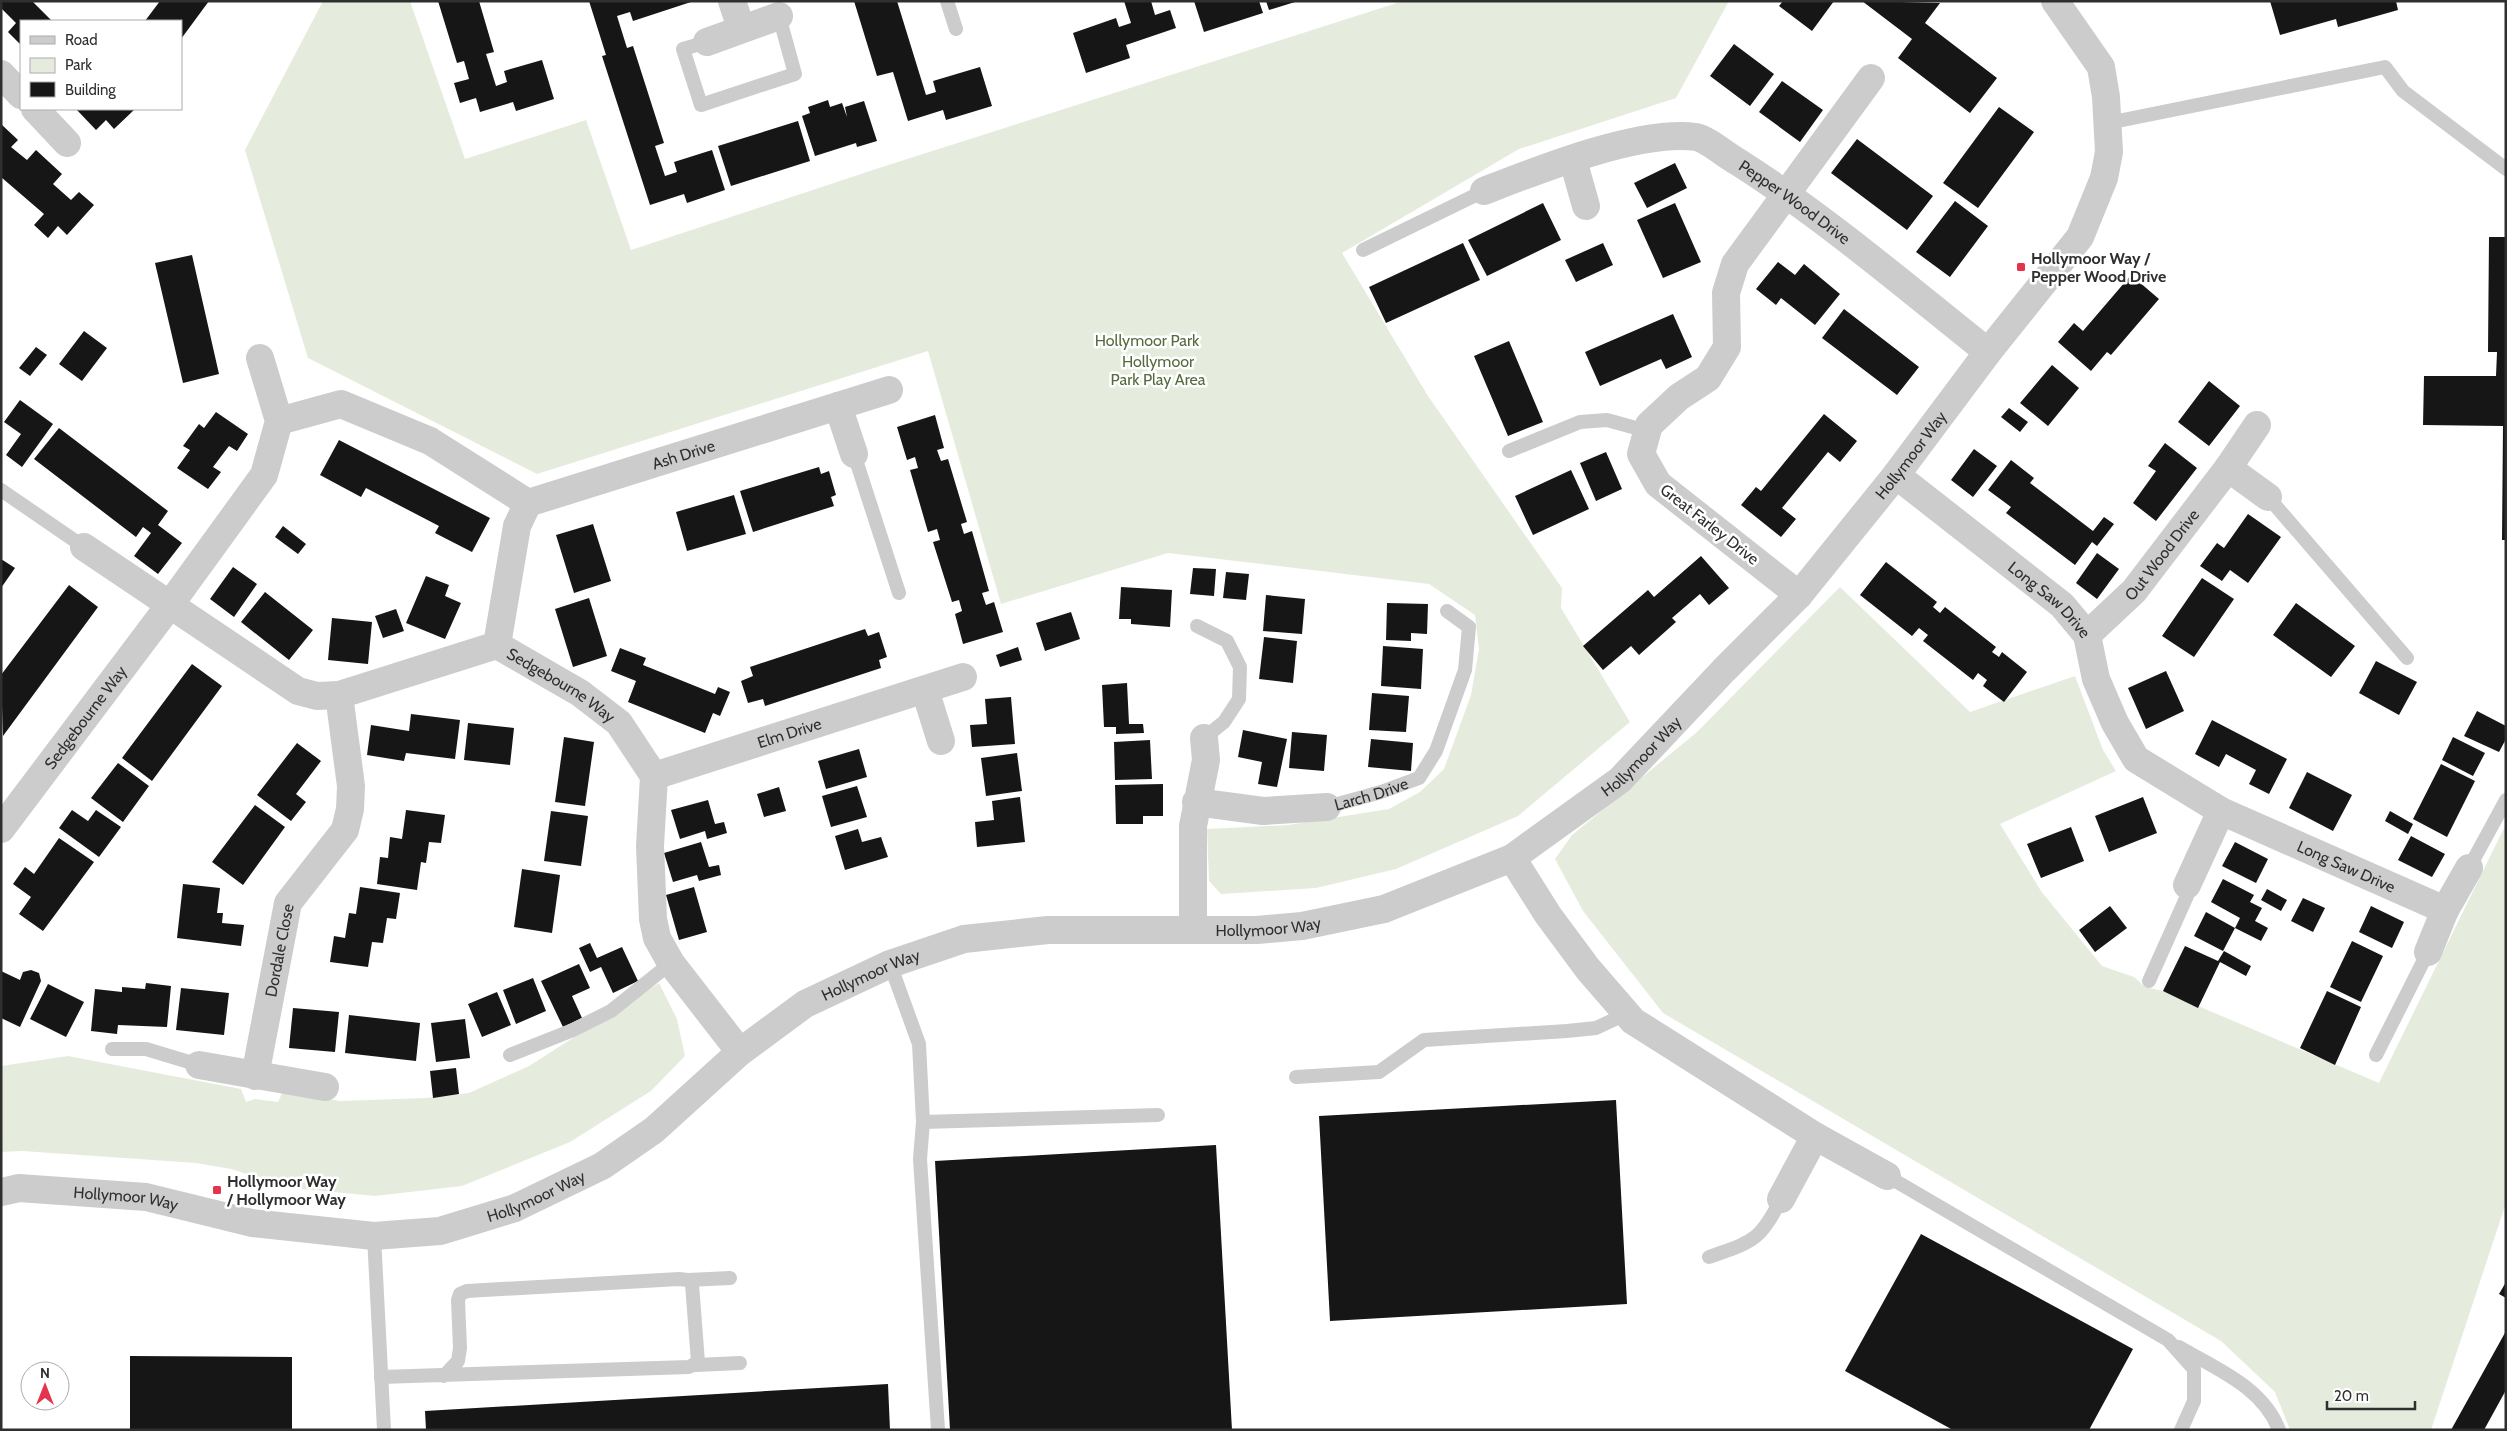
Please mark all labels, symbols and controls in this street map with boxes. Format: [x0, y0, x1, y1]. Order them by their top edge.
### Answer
legend [20, 20, 182, 110]
text: Road [65, 31, 98, 49]
text: Park [65, 56, 92, 74]
text: Building [65, 81, 116, 99]
street label: Pepper Wood Drive [1735, 156, 1854, 248]
place label: Hollymoor Way / Pepper Wood Drive [2031, 249, 2166, 286]
marker: Hollymoor Way / Pepper Wood Drive [2015, 261, 2027, 273]
park label: Hollymoor Park [1095, 331, 1200, 350]
park label: Hollymoor Park Play Area [1111, 352, 1206, 389]
street label: Hollymoor Way [1871, 407, 1951, 503]
street label: Ash Drive [650, 436, 717, 474]
street label: Great Farley Drive [1657, 480, 1763, 569]
street label: Out Wood Drive [2121, 505, 2203, 605]
street label: Long Saw Drive [2004, 558, 2094, 642]
street label: Sedgebourne Way [504, 644, 619, 727]
street label: Sedgebourne Way [41, 662, 131, 773]
street label: Hollymoor Way [1597, 712, 1685, 801]
street label: Elm Drive [755, 714, 824, 752]
street label: Larch Drive [1332, 774, 1411, 815]
street label: Long Saw Drive [2294, 837, 2398, 897]
street label: Dordale Close [261, 902, 298, 999]
street label: Hollymoor Way [1216, 913, 1323, 940]
street label: Hollymoor Way [818, 946, 923, 1005]
street label: Hollymoor Way [485, 1167, 588, 1226]
place label: Hollymoor Way / Hollymoor Way [226, 1172, 346, 1209]
street label: Hollymoor Way [73, 1183, 180, 1215]
marker: Hollymoor Way / Hollymoor Way [211, 1184, 223, 1196]
north arrow [20, 1361, 70, 1411]
text: N [40, 1364, 50, 1382]
scale bar [2327, 1378, 2414, 1410]
text: 20 m [2334, 1387, 2369, 1405]

